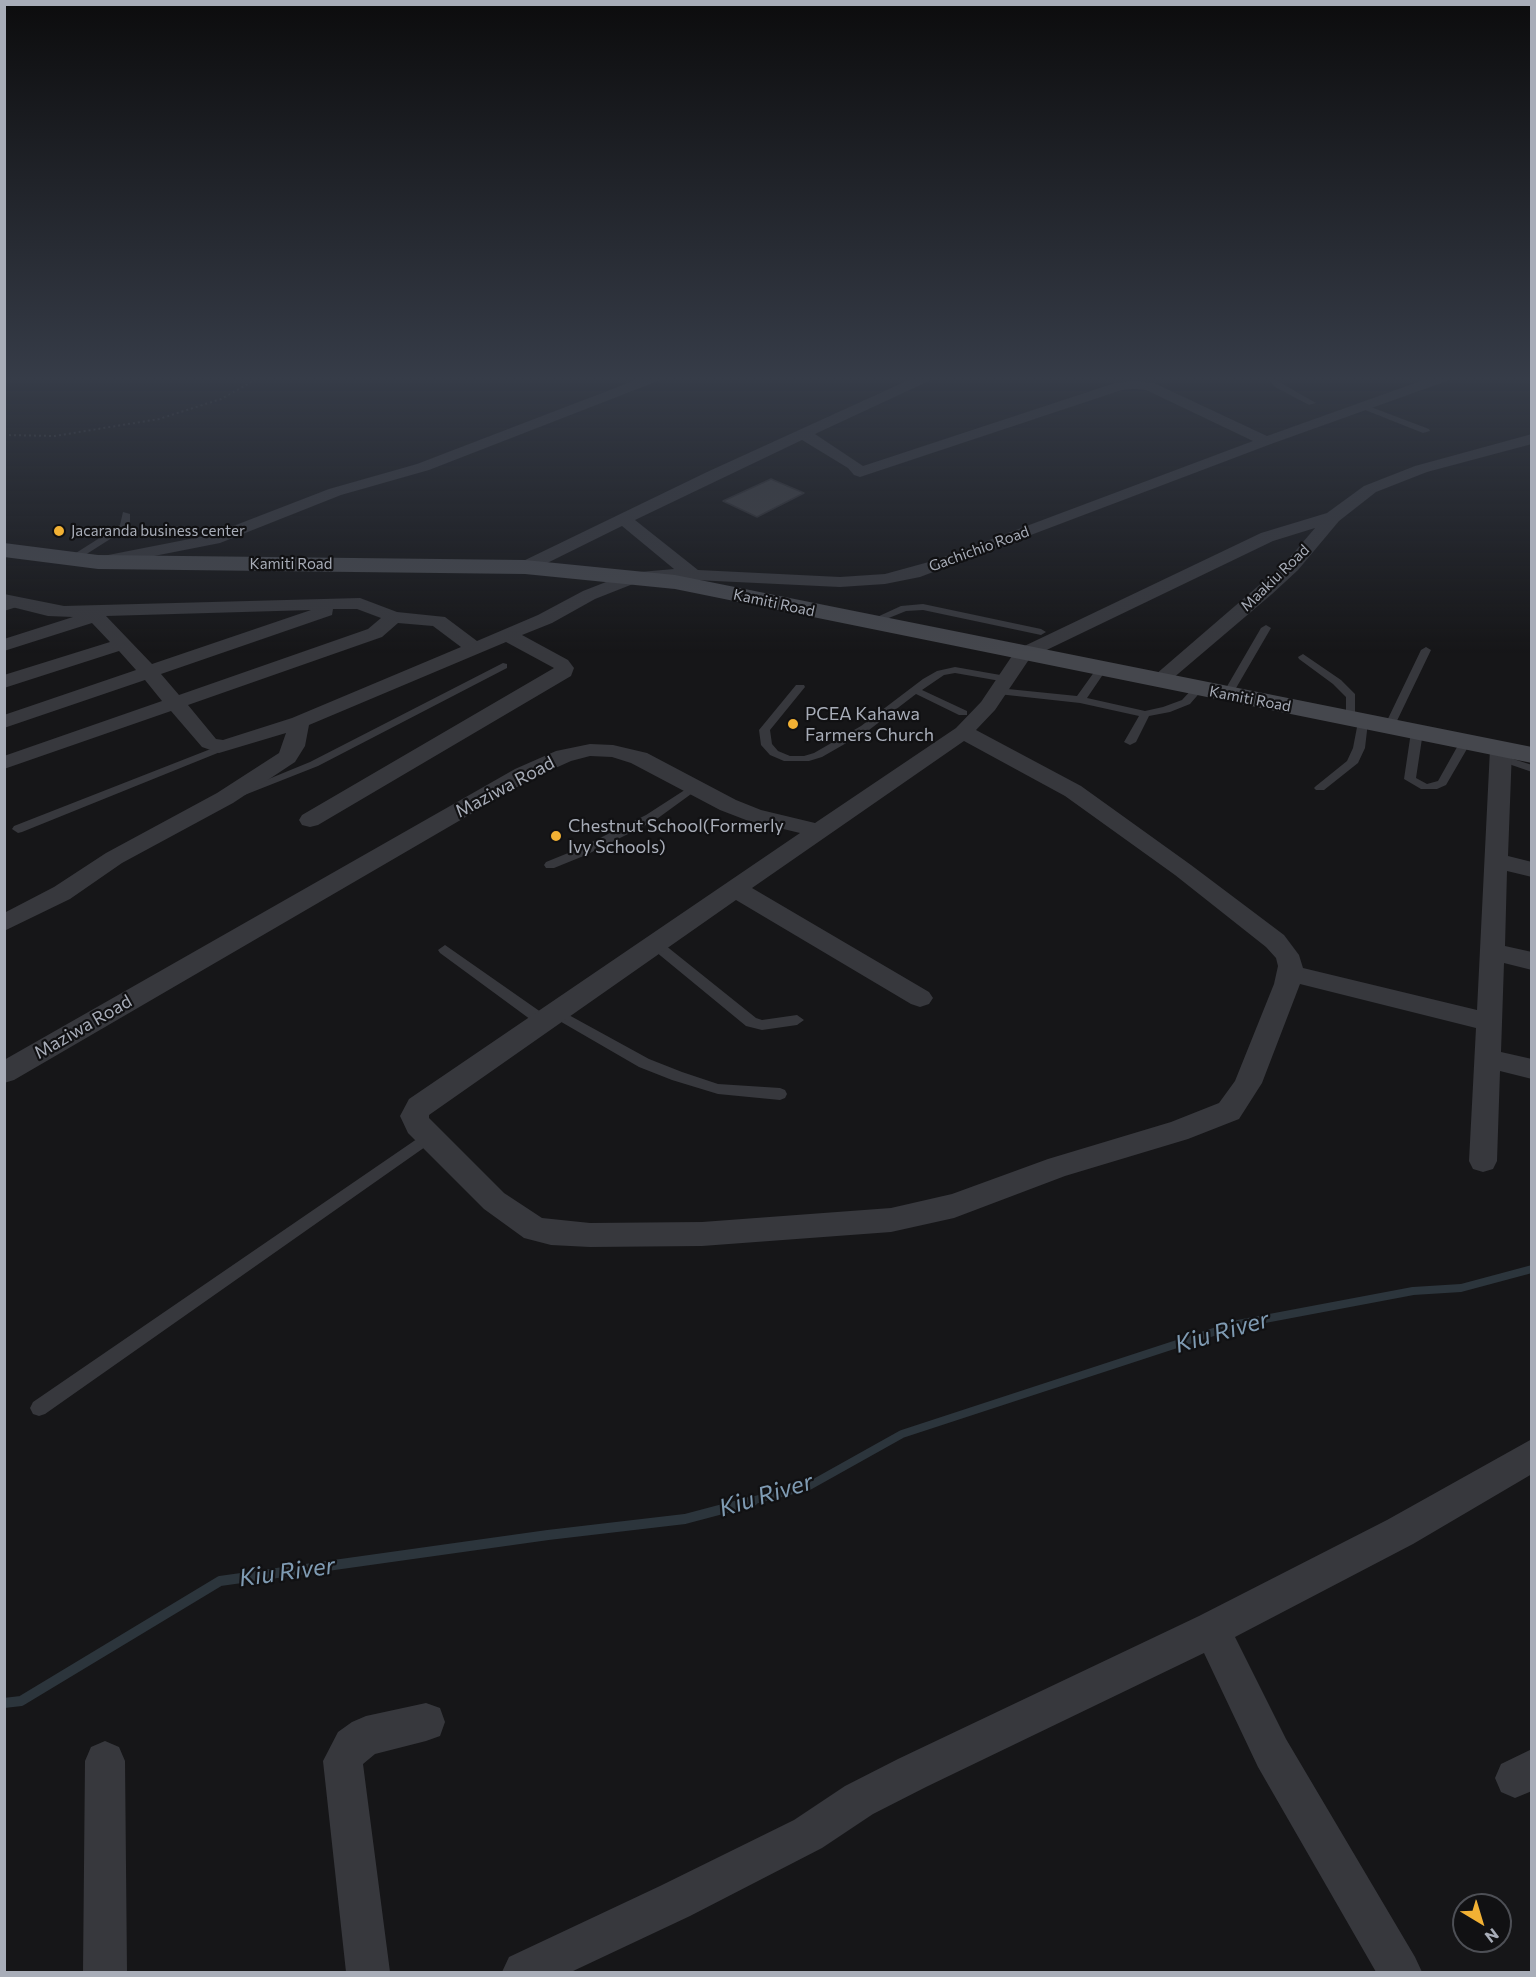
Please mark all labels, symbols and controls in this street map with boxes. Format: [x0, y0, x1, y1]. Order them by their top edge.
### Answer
place label: Jacaranda business center [71, 522, 245, 540]
street label: Gachichio Road [926, 523, 1032, 575]
marker: Jacaranda business center [52, 524, 66, 538]
street label: Maakiu Road [1237, 541, 1313, 615]
street label: Kamiti Road [250, 555, 332, 573]
street label: Kamiti Road [732, 586, 816, 620]
street label: Kamiti Road [1208, 682, 1292, 716]
place label: PCEA Kahawa Farmers Church [805, 703, 934, 746]
marker: PCEA Kahawa Farmers Church [786, 717, 800, 731]
street label: Maziwa Road [452, 752, 558, 822]
place label: Chestnut School(Formerly Ivy Schools) [568, 815, 784, 858]
marker: Chestnut School(Formerly Ivy Schools) [549, 829, 563, 843]
street label: Maziwa Road [30, 990, 136, 1064]
water label: Kiu River [1171, 1305, 1273, 1359]
water label: Kiu River [715, 1467, 817, 1523]
water label: Kiu River [237, 1551, 337, 1593]
north arrow [1452, 1893, 1512, 1953]
text: N [1482, 1925, 1503, 1947]

